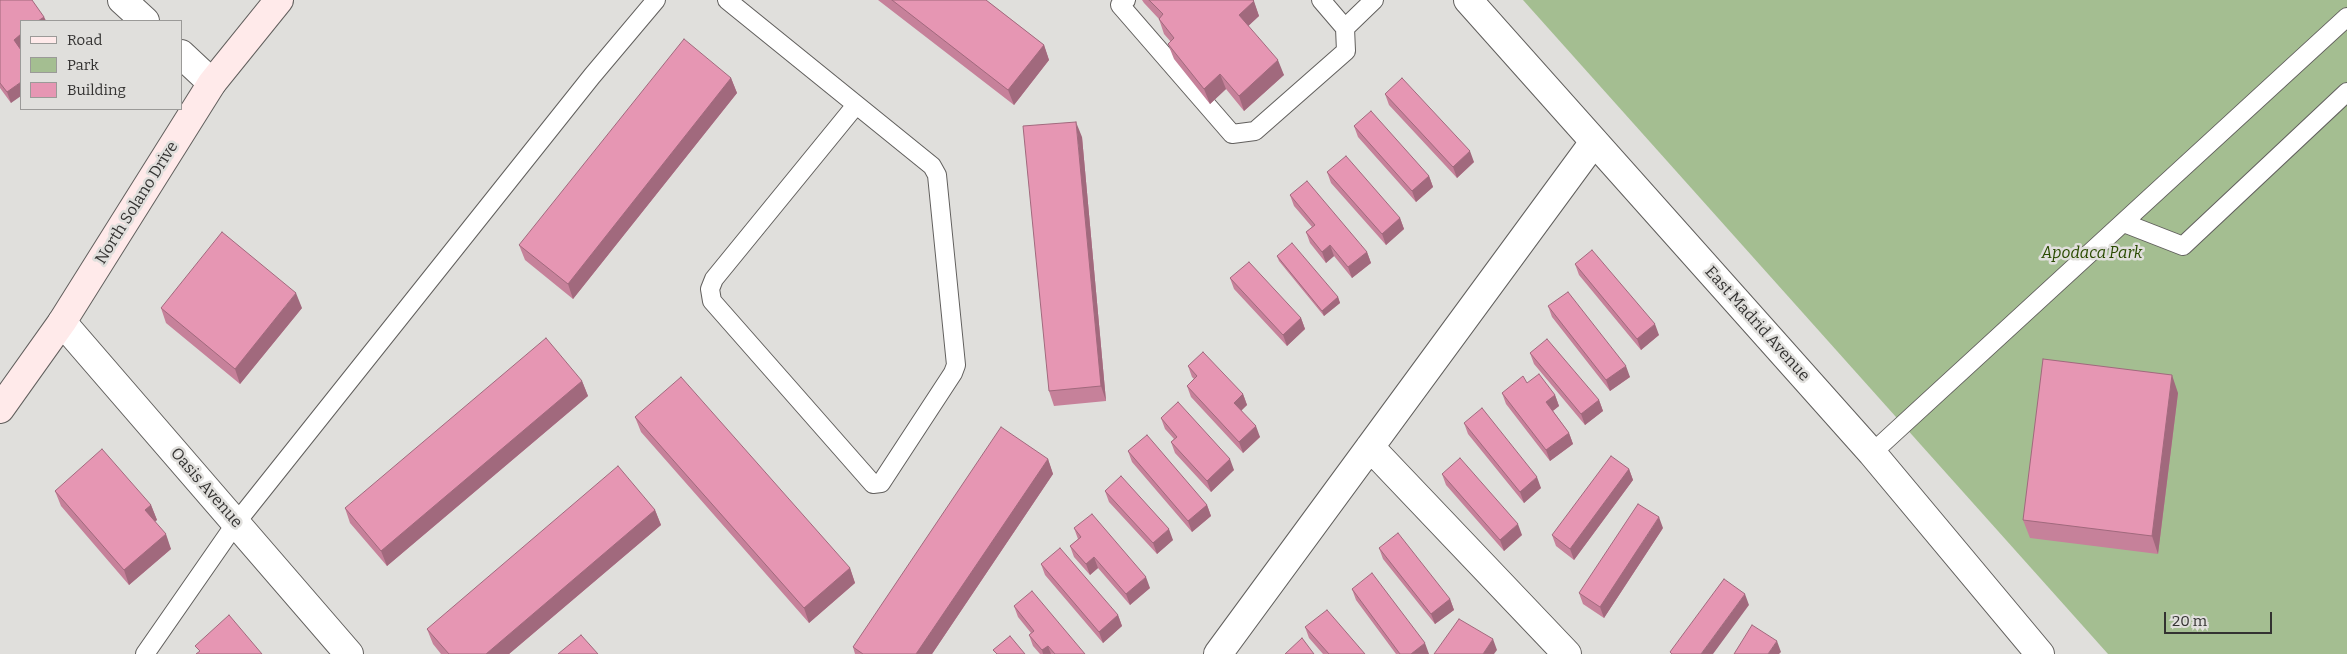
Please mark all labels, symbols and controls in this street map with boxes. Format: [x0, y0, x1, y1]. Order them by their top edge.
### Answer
legend [20, 20, 182, 110]
text: Road [67, 31, 102, 49]
text: Park [67, 56, 99, 74]
text: Building [67, 81, 126, 99]
street label: North Solano Drive [91, 138, 183, 268]
park label: Apodaca Park [2042, 244, 2142, 264]
street label: East Madrid Avenue [1700, 263, 1814, 385]
street label: Oasis Avenue [166, 444, 246, 532]
scale bar [2167, 602, 2274, 634]
text: 20 m [2172, 612, 2207, 630]

